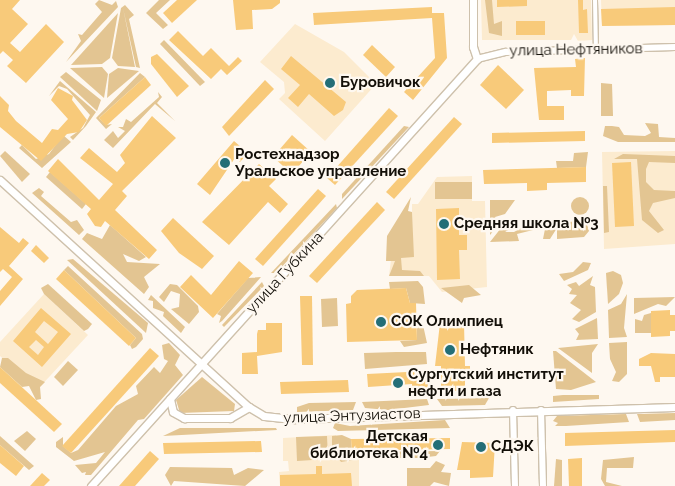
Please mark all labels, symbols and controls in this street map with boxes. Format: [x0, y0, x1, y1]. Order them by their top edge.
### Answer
street label: улица Нефтяников [509, 40, 643, 60]
place label: Буровичок [340, 74, 420, 92]
marker: Буровичок [324, 77, 336, 89]
place label: Ростехнадзор Уральское управление [235, 145, 407, 180]
marker: Ростехнадзор Уральское управление [219, 157, 231, 169]
place label: Средняя школа №3 [454, 215, 599, 233]
marker: Средняя школа №3 [438, 218, 450, 230]
street label: улица Губкина [243, 229, 327, 317]
place label: СОК Олимпиец [391, 313, 503, 331]
marker: СОК Олимпиец [375, 316, 387, 328]
place label: Нефтяник [460, 341, 534, 359]
marker: Нефтяник [444, 344, 456, 356]
place label: Сургутский институт нефти и газа [408, 365, 564, 400]
marker: Сургутский институт нефти и газа [392, 377, 404, 389]
street label: улица Энтузиастов [283, 405, 421, 427]
place label: Детская библиотека №4 [310, 427, 428, 462]
place label: СДЭК [491, 438, 534, 456]
marker: Детская библиотека №4 [432, 439, 444, 451]
marker: СДЭК [475, 441, 487, 453]

